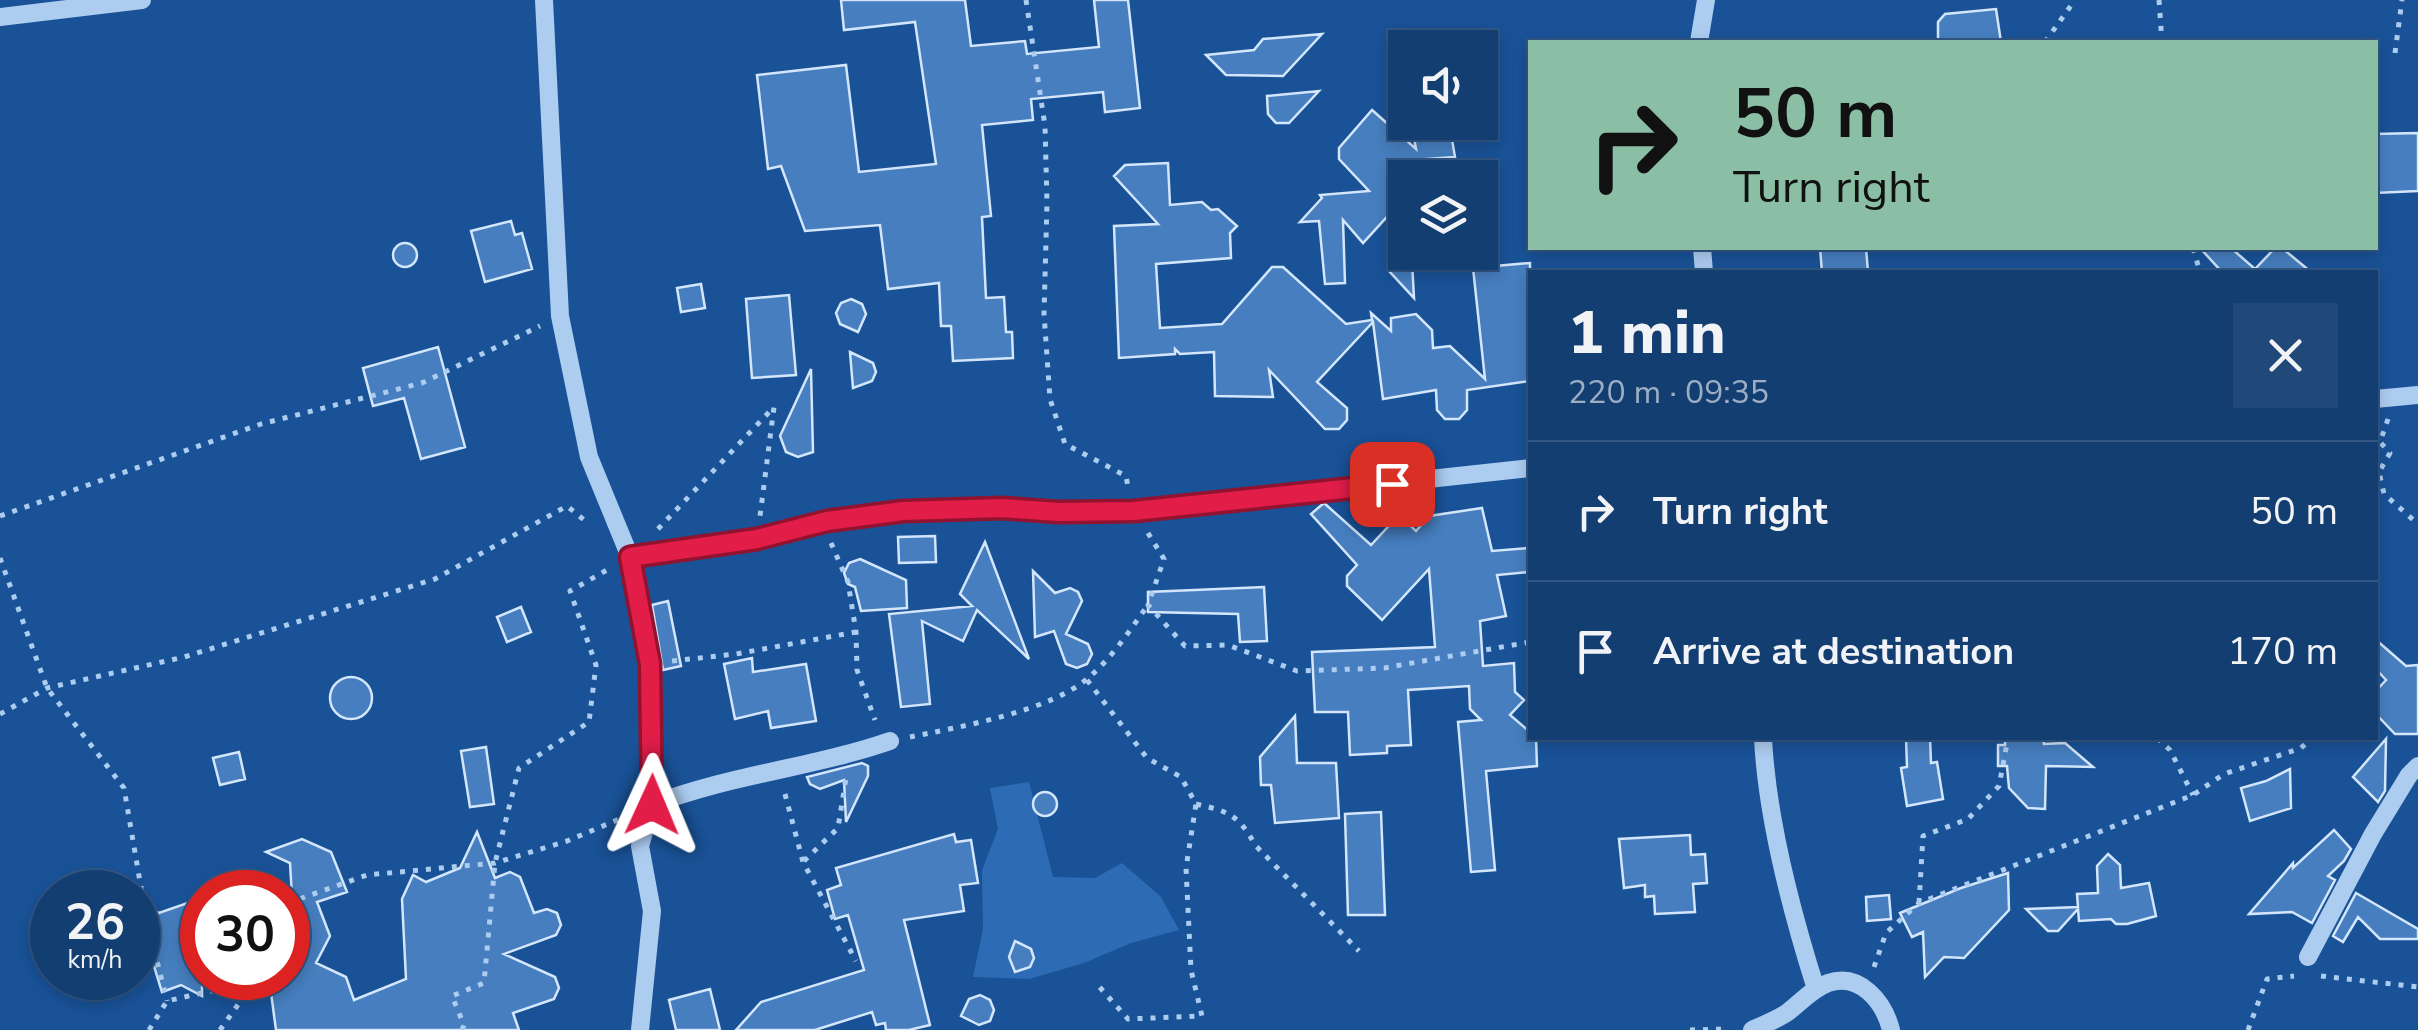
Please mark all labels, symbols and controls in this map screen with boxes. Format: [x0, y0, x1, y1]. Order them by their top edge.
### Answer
map controls [1388, 30, 1498, 270]
button: sound [1388, 30, 1498, 140]
text: 50 m [1733, 66, 1897, 162]
icon: right [1568, 80, 1698, 210]
text: Turn right [1733, 157, 1930, 218]
button: layers [1388, 160, 1498, 270]
text: 1 min [1568, 292, 1726, 374]
button: close [2233, 303, 2338, 408]
text: 220 m · 09:35 [1568, 371, 1769, 414]
pin [1350, 442, 1435, 527]
icon: arrive [1365, 457, 1420, 512]
icon: right [1568, 484, 1623, 539]
text: Turn right [1653, 486, 1828, 537]
text: 50 m [2250, 486, 2338, 537]
icon: arrive [1568, 624, 1623, 679]
text: Arrive at destination [1653, 626, 2014, 677]
text: 170 m [2227, 626, 2338, 677]
position arrow [600, 753, 704, 857]
speed limit sign: 30 [180, 870, 310, 1000]
text: 26 [65, 888, 125, 957]
text: km/h [67, 943, 123, 977]

